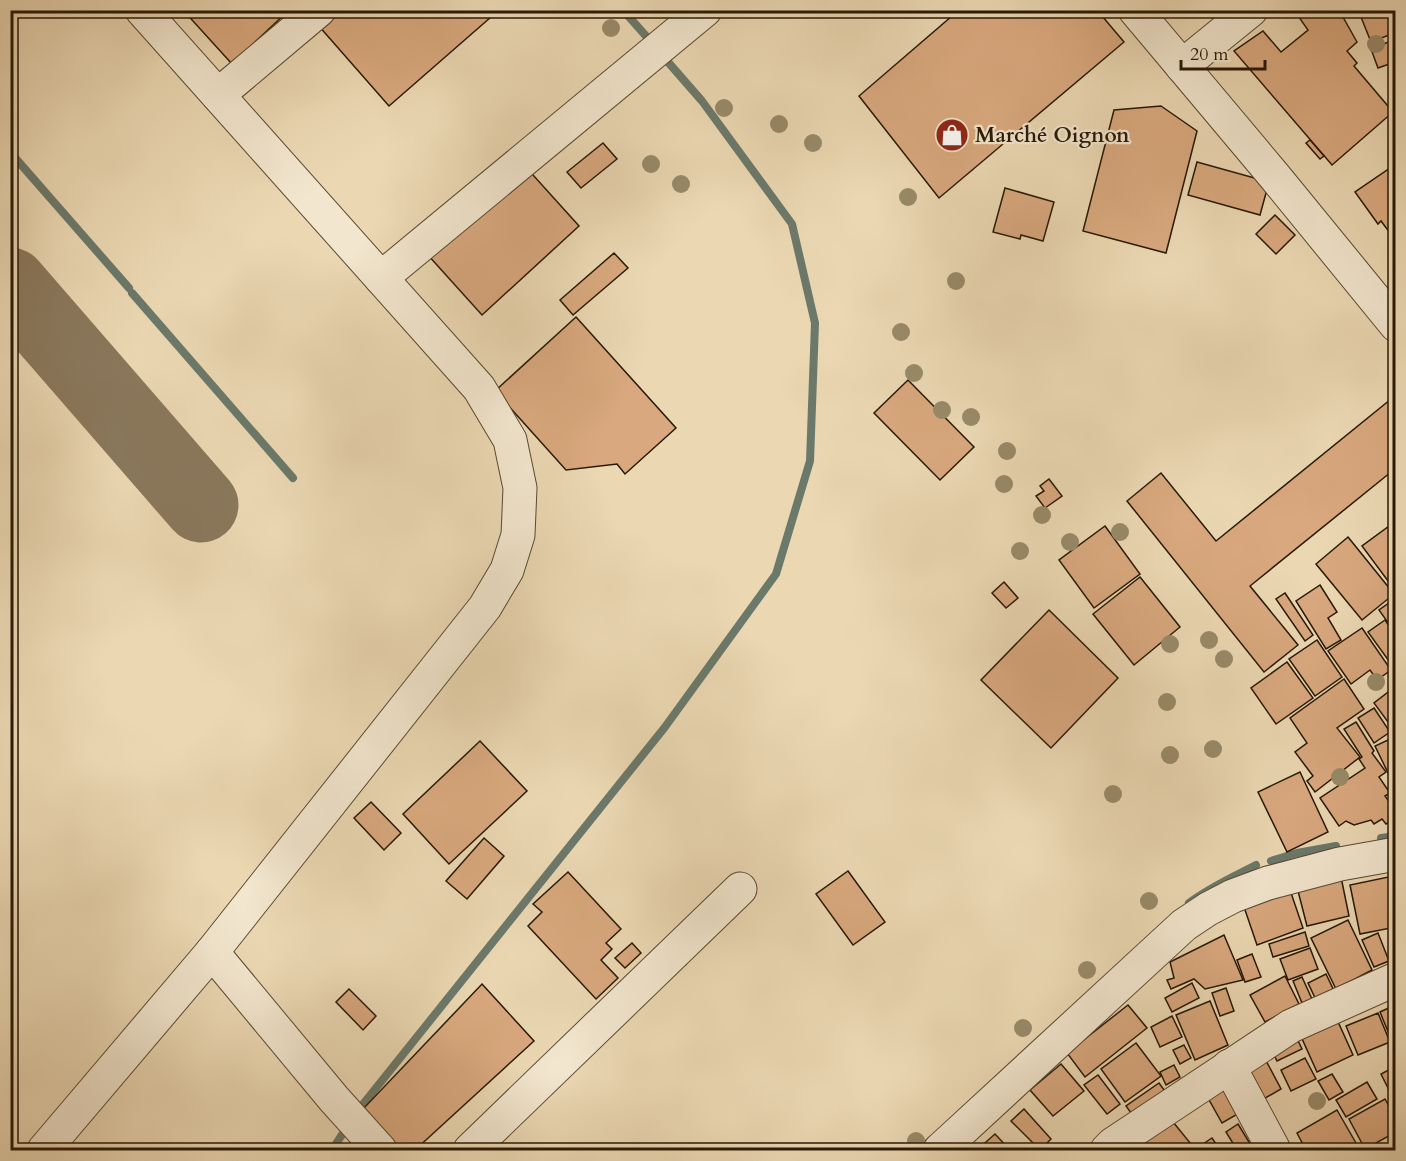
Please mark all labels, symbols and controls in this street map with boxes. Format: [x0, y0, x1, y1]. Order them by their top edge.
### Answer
scale bar [1181, 33, 1265, 71]
text: 20 m [1190, 42, 1229, 67]
shop icon: Marché Oignon [934, 117, 970, 153]
place label: Marché Oignon [975, 121, 1130, 150]

